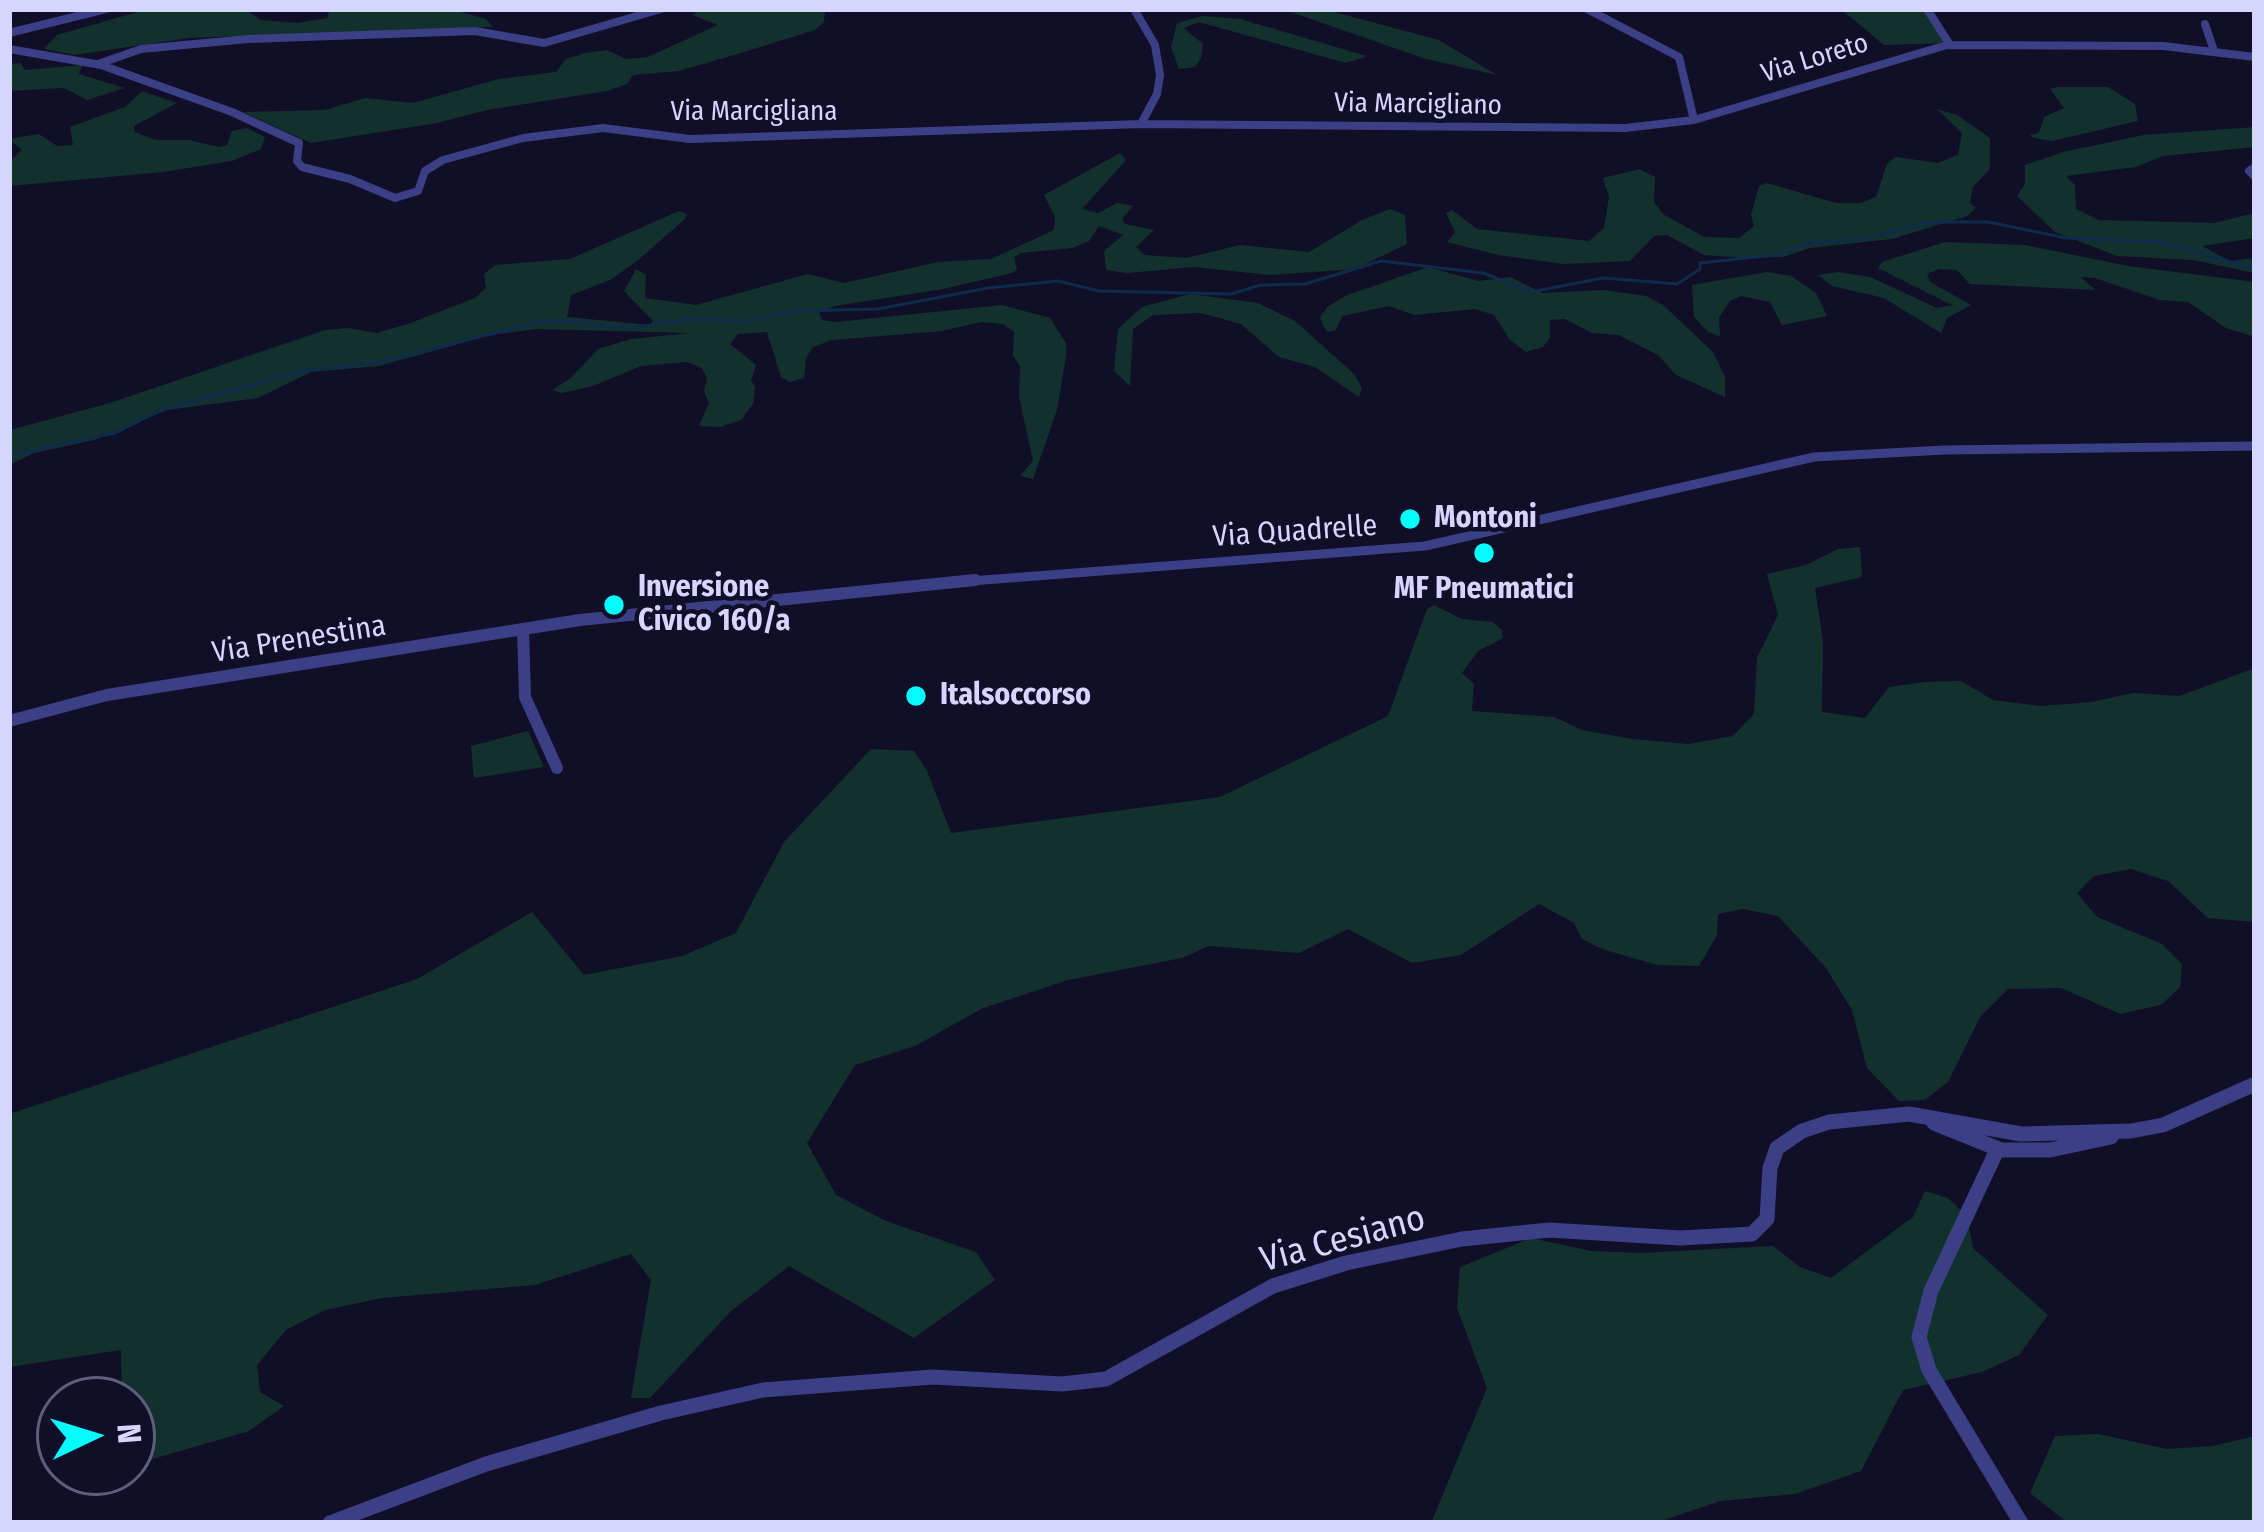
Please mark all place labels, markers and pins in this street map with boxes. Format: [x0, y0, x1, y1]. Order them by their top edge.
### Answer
place label: Montoni [1434, 501, 1537, 537]
marker: Montoni [1397, 506, 1423, 532]
marker: MF Pneumatici [1471, 540, 1497, 566]
place label: Inversione Civico 160/a [638, 570, 790, 640]
place label: MF Pneumatici [1394, 572, 1574, 608]
marker: Inversione Civico 160/a [601, 592, 627, 618]
place label: Italsoccorso [940, 678, 1091, 714]
marker: Italsoccorso [903, 683, 929, 709]

